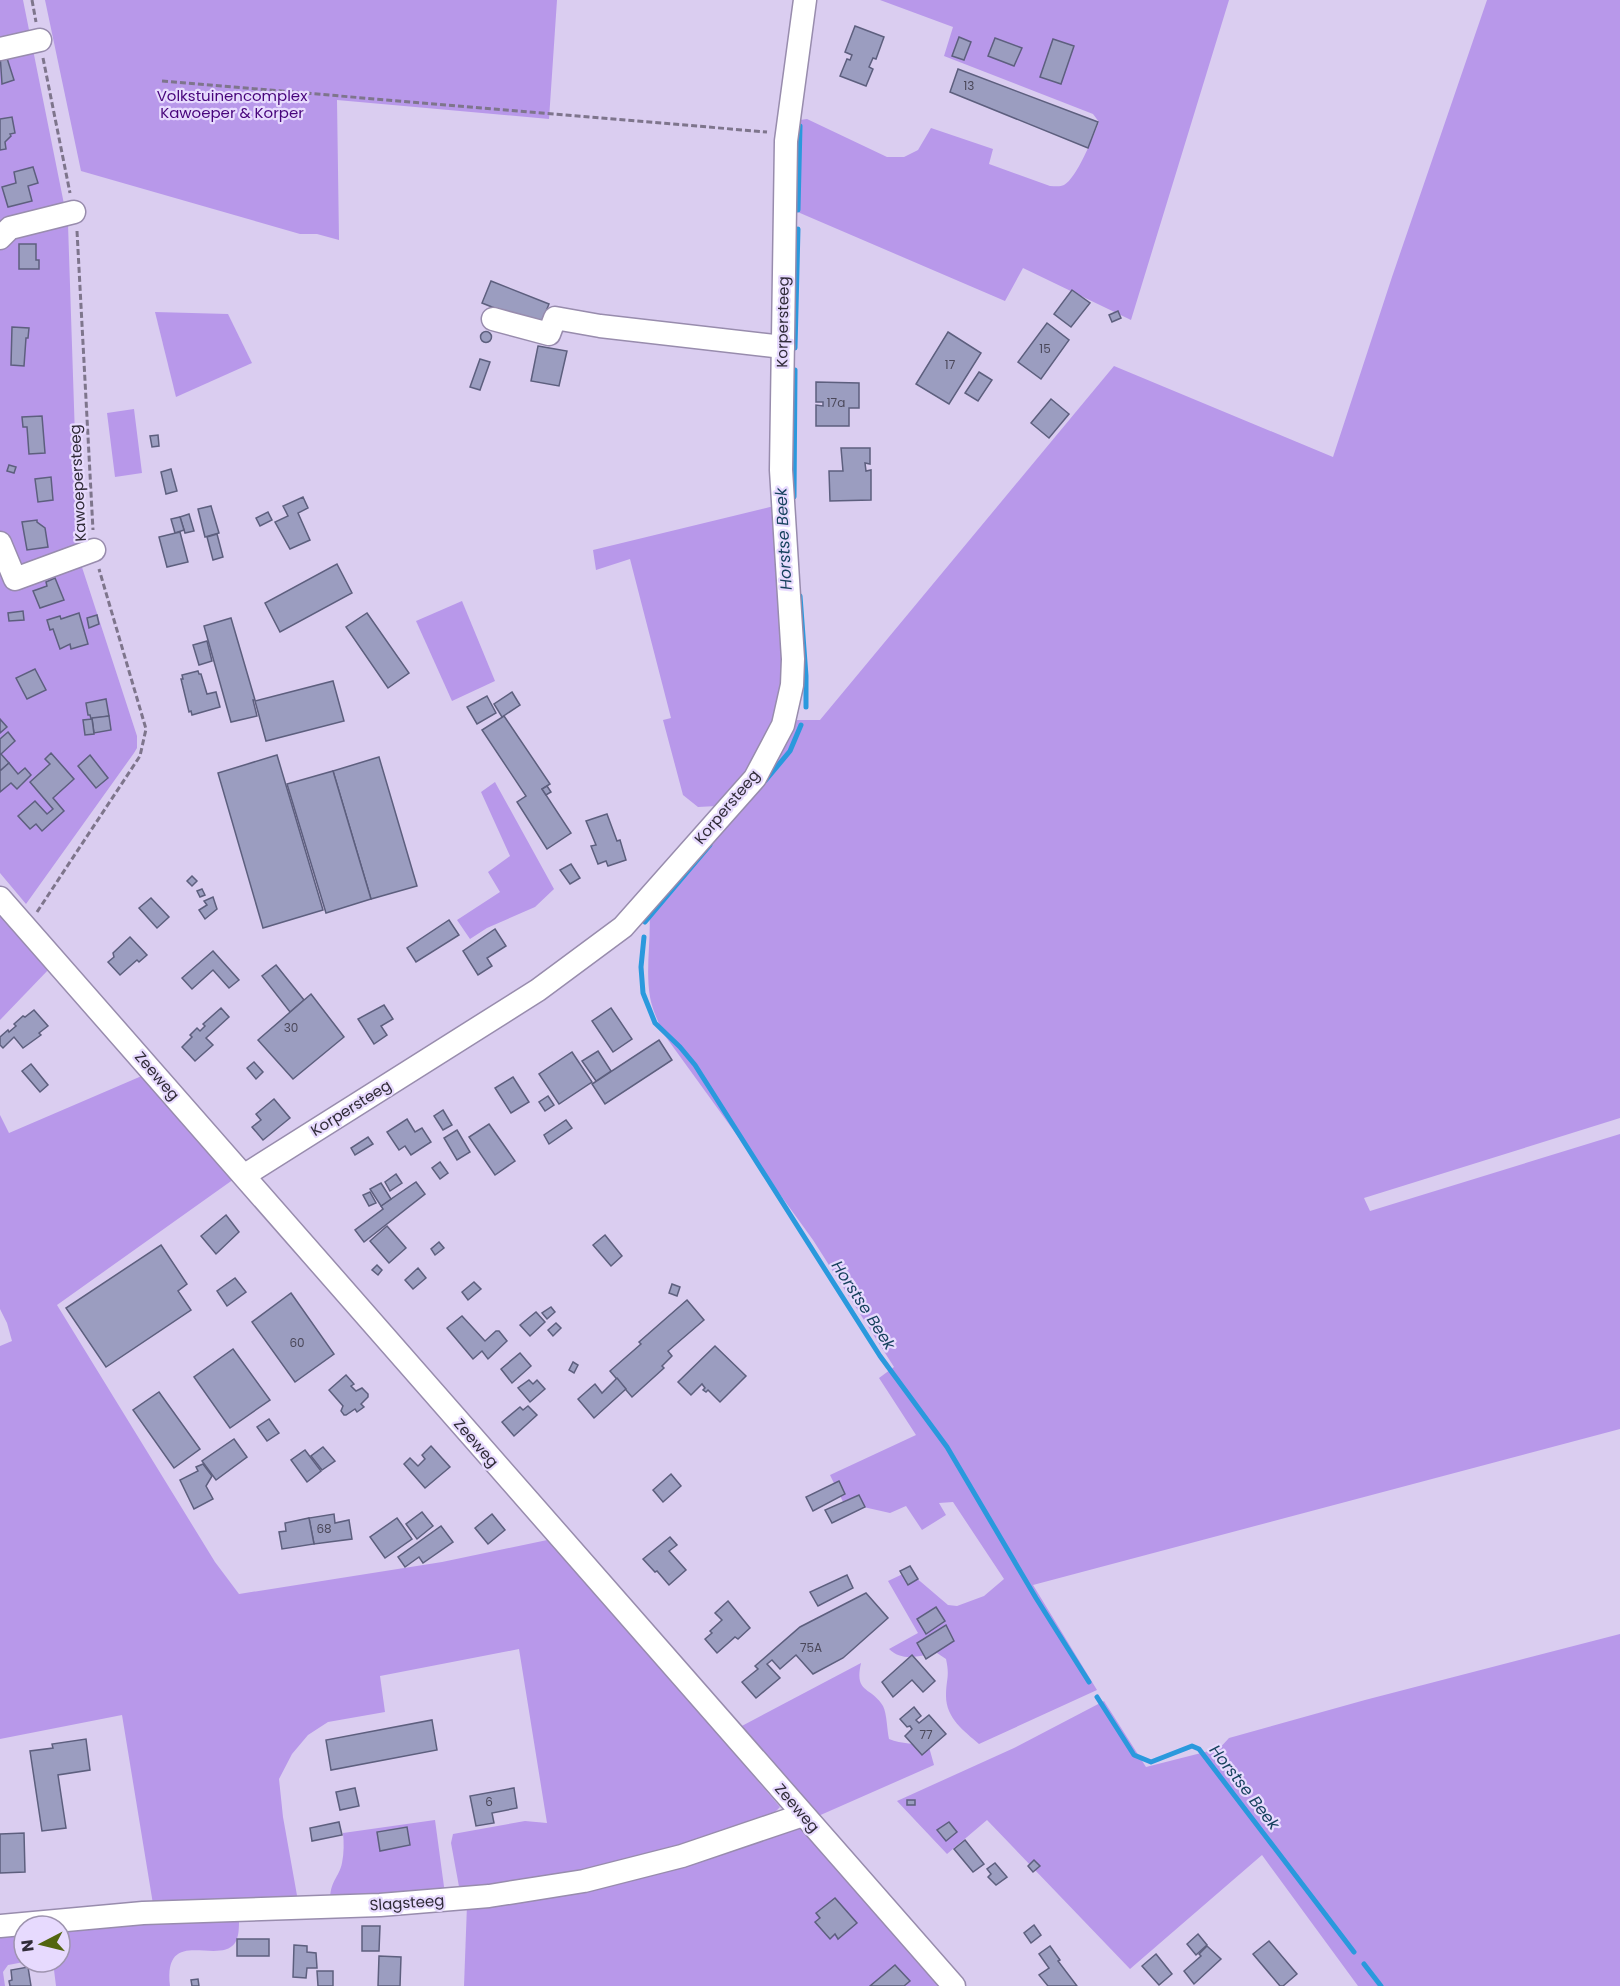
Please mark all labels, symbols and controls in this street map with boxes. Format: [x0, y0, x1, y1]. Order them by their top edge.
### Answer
house number: 13 [964, 77, 974, 94]
park label: Volkstuinencomplex Kawoeper & Korper [157, 85, 307, 123]
street label: Korpersteeg [771, 276, 794, 368]
house number: 15 [1039, 340, 1051, 357]
house number: 17 [945, 356, 956, 373]
house number: 17a [827, 394, 845, 411]
street label: Kawoepersteeg [64, 424, 91, 542]
water label: Horstse Beek [769, 487, 798, 591]
street label: Korpersteeg [689, 765, 764, 848]
house number: 30 [284, 1019, 298, 1036]
street label: Zeeweg [130, 1047, 184, 1105]
street label: Korpersteeg [306, 1074, 395, 1141]
water label: Horstse Beek [826, 1256, 902, 1355]
house number: 60 [289, 1334, 305, 1351]
street label: Zeeweg [449, 1414, 503, 1472]
house number: 68 [316, 1520, 332, 1537]
house number: 75A [800, 1639, 822, 1656]
house number: 77 [919, 1726, 933, 1743]
water label: Horstse Beek [1204, 1740, 1286, 1835]
street label: Zeeweg [770, 1779, 824, 1837]
house number: 6 [485, 1793, 493, 1810]
street label: Slagsteeg [369, 1889, 445, 1916]
north arrow [12, 1914, 72, 1974]
text: N [15, 1938, 40, 1953]

